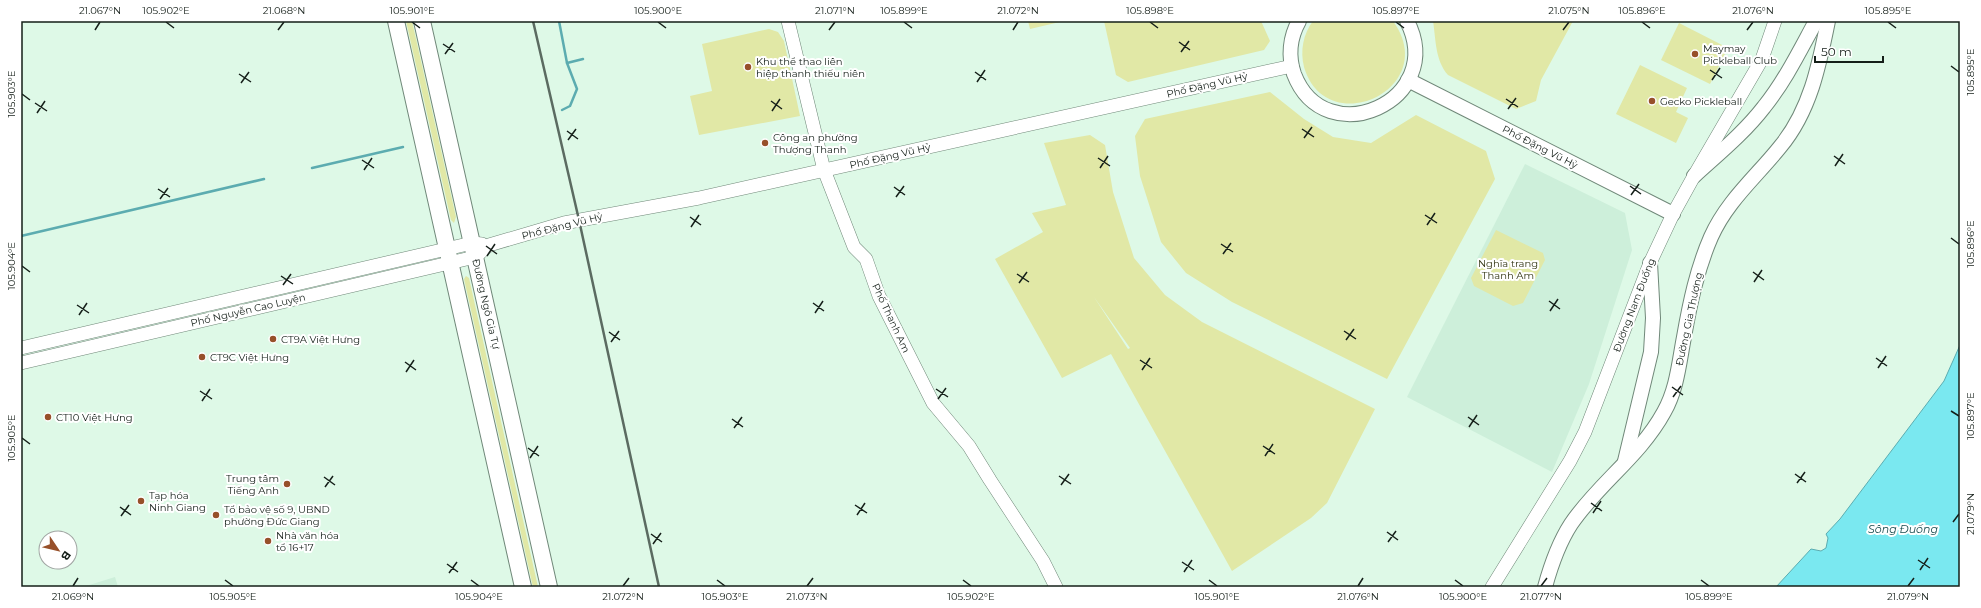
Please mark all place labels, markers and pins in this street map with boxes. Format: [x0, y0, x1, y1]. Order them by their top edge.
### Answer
place label: Maymay Pickleball Club [1703, 42, 1777, 67]
marker: Maymay Pickleball Club [1690, 49, 1700, 59]
place label: Khu thể thao liên hiệp thanh thiếu niên [756, 55, 865, 80]
marker: Khu thể thao liên hiệp thanh thiếu niên [743, 62, 753, 72]
place label: Gecko Pickleball [1660, 95, 1742, 108]
marker: Gecko Pickleball [1647, 96, 1657, 106]
place label: Công an phường Thượng Thanh [773, 131, 858, 156]
marker: Công an phường Thượng Thanh [760, 138, 770, 148]
place label: CT9A Việt Hưng [281, 333, 360, 346]
marker: CT9A Việt Hưng [268, 334, 278, 344]
place label: CT9C Việt Hưng [210, 351, 289, 364]
marker: CT9C Việt Hưng [197, 352, 207, 362]
place label: CT10 Việt Hưng [56, 411, 133, 424]
marker: CT10 Việt Hưng [43, 412, 53, 422]
place label: Trung tâm Tiếng Anh [226, 472, 279, 497]
marker: Trung tâm Tiếng Anh [282, 479, 292, 489]
place label: Tạp hóa Ninh Giang [149, 489, 206, 514]
marker: Tạp hóa Ninh Giang [136, 496, 146, 506]
place label: Tổ bảo vệ số 9, UBND phường Đức Giang [224, 503, 330, 528]
marker: Tổ bảo vệ số 9, UBND phường Đức Giang [211, 510, 221, 520]
place label: Nhà văn hóa tổ 16+17 [276, 529, 339, 554]
marker: Nhà văn hóa tổ 16+17 [263, 536, 273, 546]

